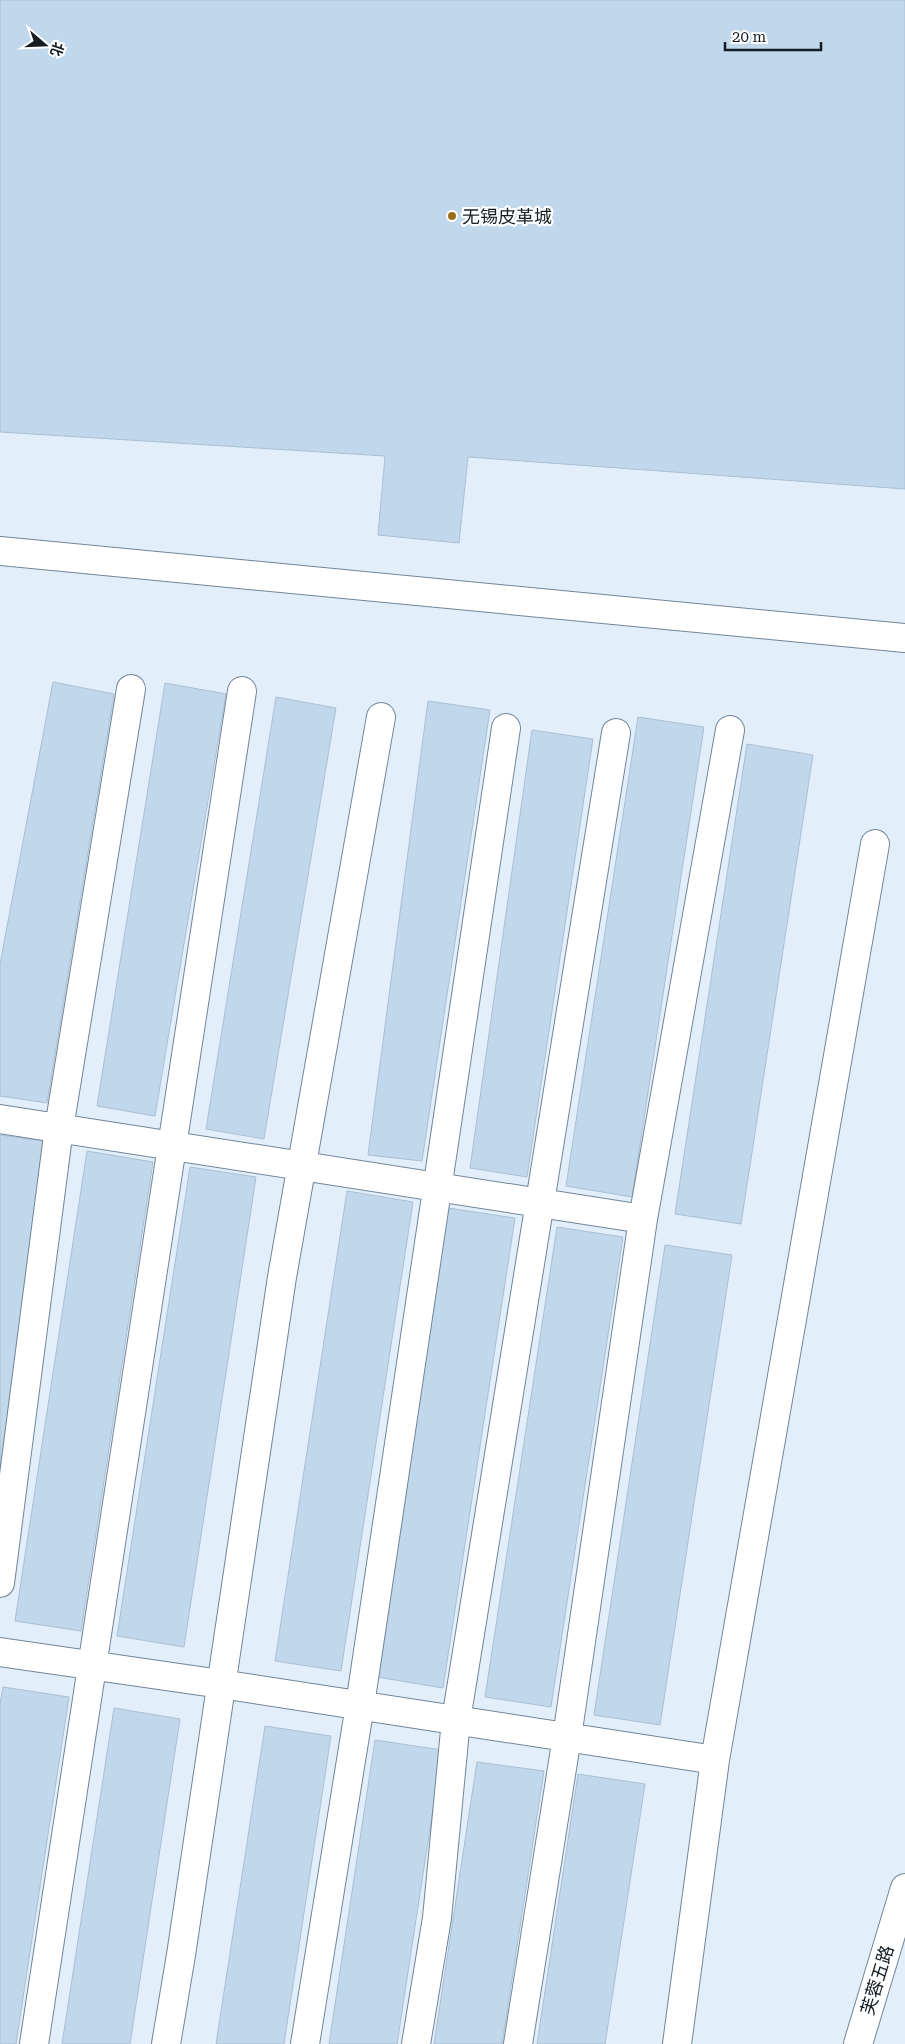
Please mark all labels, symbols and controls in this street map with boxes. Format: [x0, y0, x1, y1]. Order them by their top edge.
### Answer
north arrow [20, 20, 70, 70]
scale bar [725, 20, 821, 52]
text: 20 m [732, 28, 767, 46]
text: 北 [47, 40, 67, 58]
place label: 无锡皮革城 [462, 206, 552, 227]
marker: 无锡皮革城 [446, 210, 458, 222]
street label: 芙蓉五路 [856, 1943, 898, 2017]

